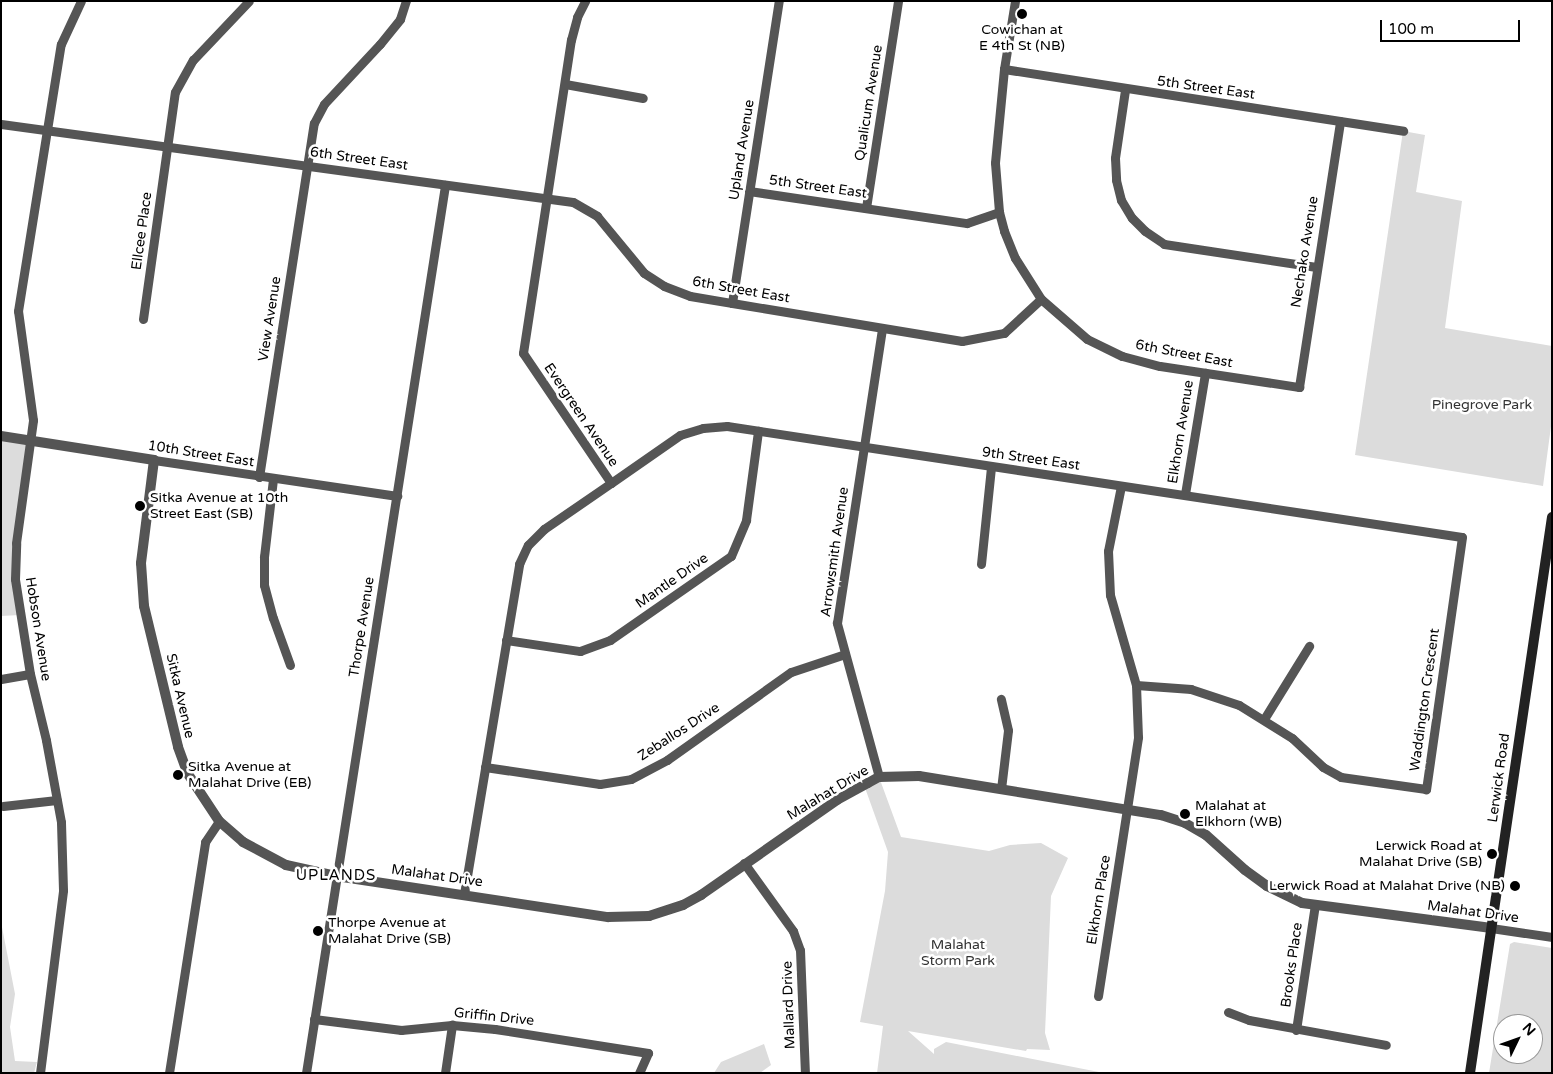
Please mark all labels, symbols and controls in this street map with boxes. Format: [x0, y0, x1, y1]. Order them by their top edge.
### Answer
marker: Cowichan at E 4th St (NB) [1016, 8, 1028, 20]
scale bar [1383, 10, 1523, 42]
text: 100 m [1388, 20, 1434, 38]
place label: Cowichan at E 4th St (NB) [979, 22, 1065, 54]
street label: Qualicum Avenue [852, 44, 886, 162]
street label: 5th Street East [1156, 73, 1256, 103]
street label: Upland Avenue [726, 98, 758, 202]
street label: 6th Street East [309, 144, 409, 174]
street label: 5th Street East [768, 172, 868, 202]
street label: Ellcee Place [128, 191, 156, 271]
street label: Nechako Avenue [1288, 195, 1322, 309]
street label: 6th Street East [691, 273, 791, 307]
street label: View Avenue [255, 275, 285, 363]
street label: 6th Street East [1134, 336, 1234, 372]
street label: Evergreen Avenue [540, 360, 622, 470]
street label: Elkhorn Avenue [1165, 379, 1197, 485]
park label: Pinegrove Park [1432, 397, 1532, 413]
street label: 10th Street East [147, 437, 255, 471]
street label: 9th Street East [981, 444, 1081, 474]
street label: Arrowsmith Avenue [818, 486, 852, 618]
place label: Sitka Avenue at 10th Street East (SB) [150, 490, 288, 522]
marker: Sitka Avenue at 10th Street East (SB) [134, 500, 146, 512]
street label: Mantle Drive [633, 550, 711, 612]
street label: Hobson Avenue [21, 576, 55, 682]
street label: Thorpe Avenue [346, 576, 378, 678]
street label: Waddington Crescent [1407, 627, 1443, 773]
street label: Sitka Avenue [162, 652, 198, 740]
street label: Zeballos Drive [635, 699, 723, 765]
street label: Lerwick Road [1484, 732, 1514, 824]
place label: Sitka Avenue at Malahat Drive (EB) [188, 759, 311, 792]
street label: Malahat Drive [784, 762, 872, 824]
marker: Sitka Avenue at Malahat Drive (EB) [172, 769, 184, 781]
place label: Malahat at Elkhorn (WB) [1195, 798, 1282, 830]
marker: Malahat at Elkhorn (WB) [1179, 808, 1191, 820]
place label: Lerwick Road at Malahat Drive (SB) [1359, 838, 1482, 870]
marker: Lerwick Road at Malahat Drive (SB) [1486, 848, 1498, 860]
street label: Elkhorn Place [1084, 854, 1114, 946]
street label: Malahat Drive [390, 861, 484, 891]
district label: UPLANDS [295, 867, 377, 885]
place label: Lerwick Road at Malahat Drive (NB) [1269, 878, 1505, 894]
marker: Lerwick Road at Malahat Drive (NB) [1509, 880, 1521, 892]
street label: Malahat Drive [1426, 897, 1520, 927]
place label: Thorpe Avenue at Malahat Drive (SB) [328, 915, 451, 948]
street label: Brooks Place [1278, 921, 1306, 1009]
marker: Thorpe Avenue at Malahat Drive (SB) [312, 925, 324, 937]
park label: Malahat Storm Park [921, 937, 995, 970]
street label: Mallard Drive [779, 961, 799, 1049]
street label: Griffin Drive [453, 1004, 535, 1030]
north arrow [1493, 1014, 1543, 1064]
text: N [1519, 1019, 1539, 1039]

